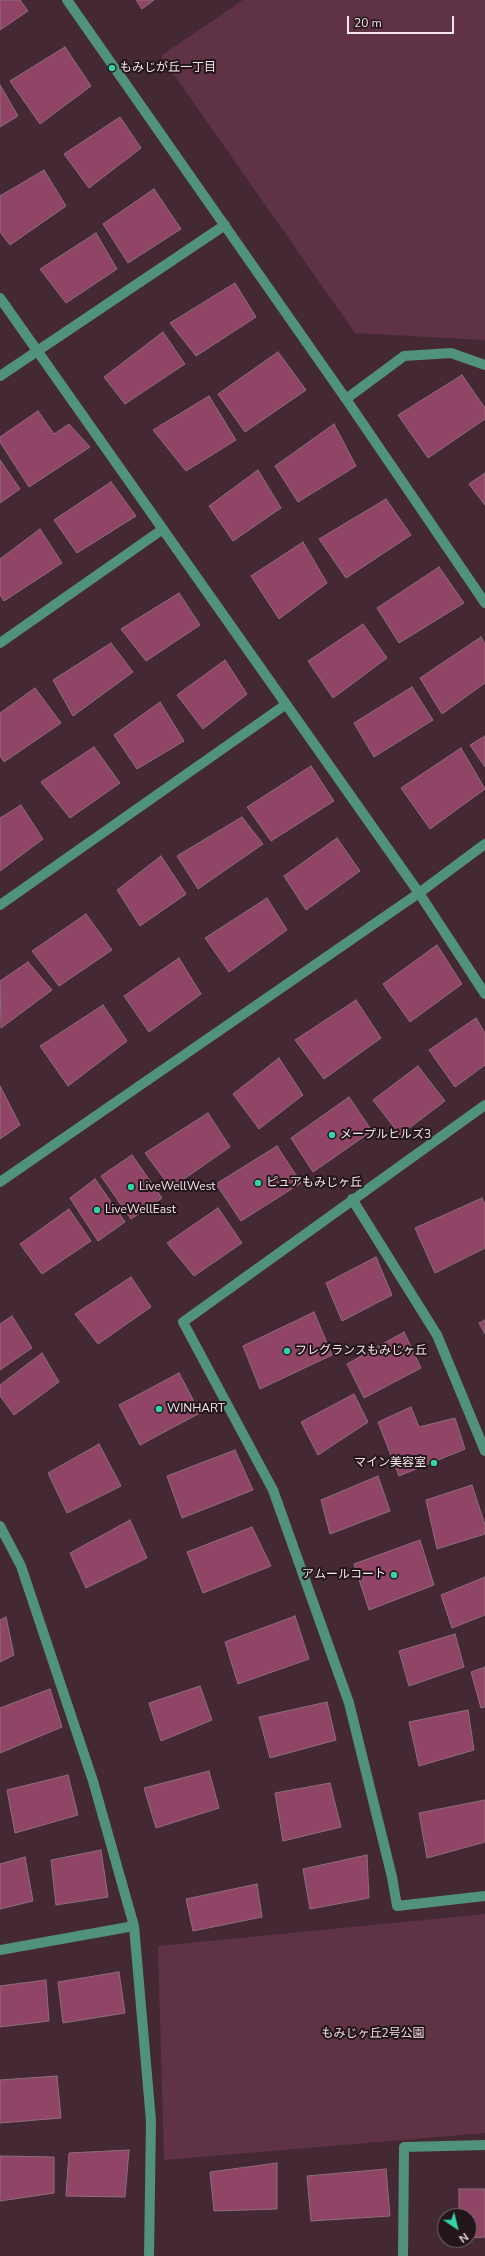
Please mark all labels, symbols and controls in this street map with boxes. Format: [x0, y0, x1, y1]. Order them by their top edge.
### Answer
scale bar [349, 8, 456, 34]
text: 20 m [354, 15, 382, 31]
place label: もみじが丘一丁目 [120, 61, 216, 75]
marker: もみじが丘一丁目 [107, 63, 117, 73]
place label: メープルヒルズ3 [340, 1128, 431, 1142]
marker: メープルヒルズ3 [327, 1130, 337, 1140]
place label: ピュアもみじヶ丘 [266, 1176, 362, 1190]
marker: ピュアもみじヶ丘 [253, 1178, 263, 1188]
place label: LiveWellWest [139, 1180, 216, 1194]
marker: LiveWellWest [126, 1182, 136, 1192]
place label: LiveWellEast [105, 1203, 176, 1217]
marker: LiveWellEast [92, 1205, 102, 1215]
place label: フレグランスもみじヶ丘 [295, 1344, 427, 1358]
marker: フレグランスもみじヶ丘 [282, 1346, 292, 1356]
place label: WINHART [167, 1402, 225, 1416]
marker: WINHART [154, 1404, 164, 1414]
place label: マイン美容室 [354, 1456, 426, 1470]
marker: マイン美容室 [429, 1458, 439, 1468]
place label: アムールコート [302, 1568, 386, 1582]
marker: アムールコート [389, 1570, 399, 1580]
park label: もみじヶ丘2号公園 [321, 2027, 425, 2041]
north arrow [437, 2208, 477, 2248]
text: N [456, 2229, 471, 2246]

